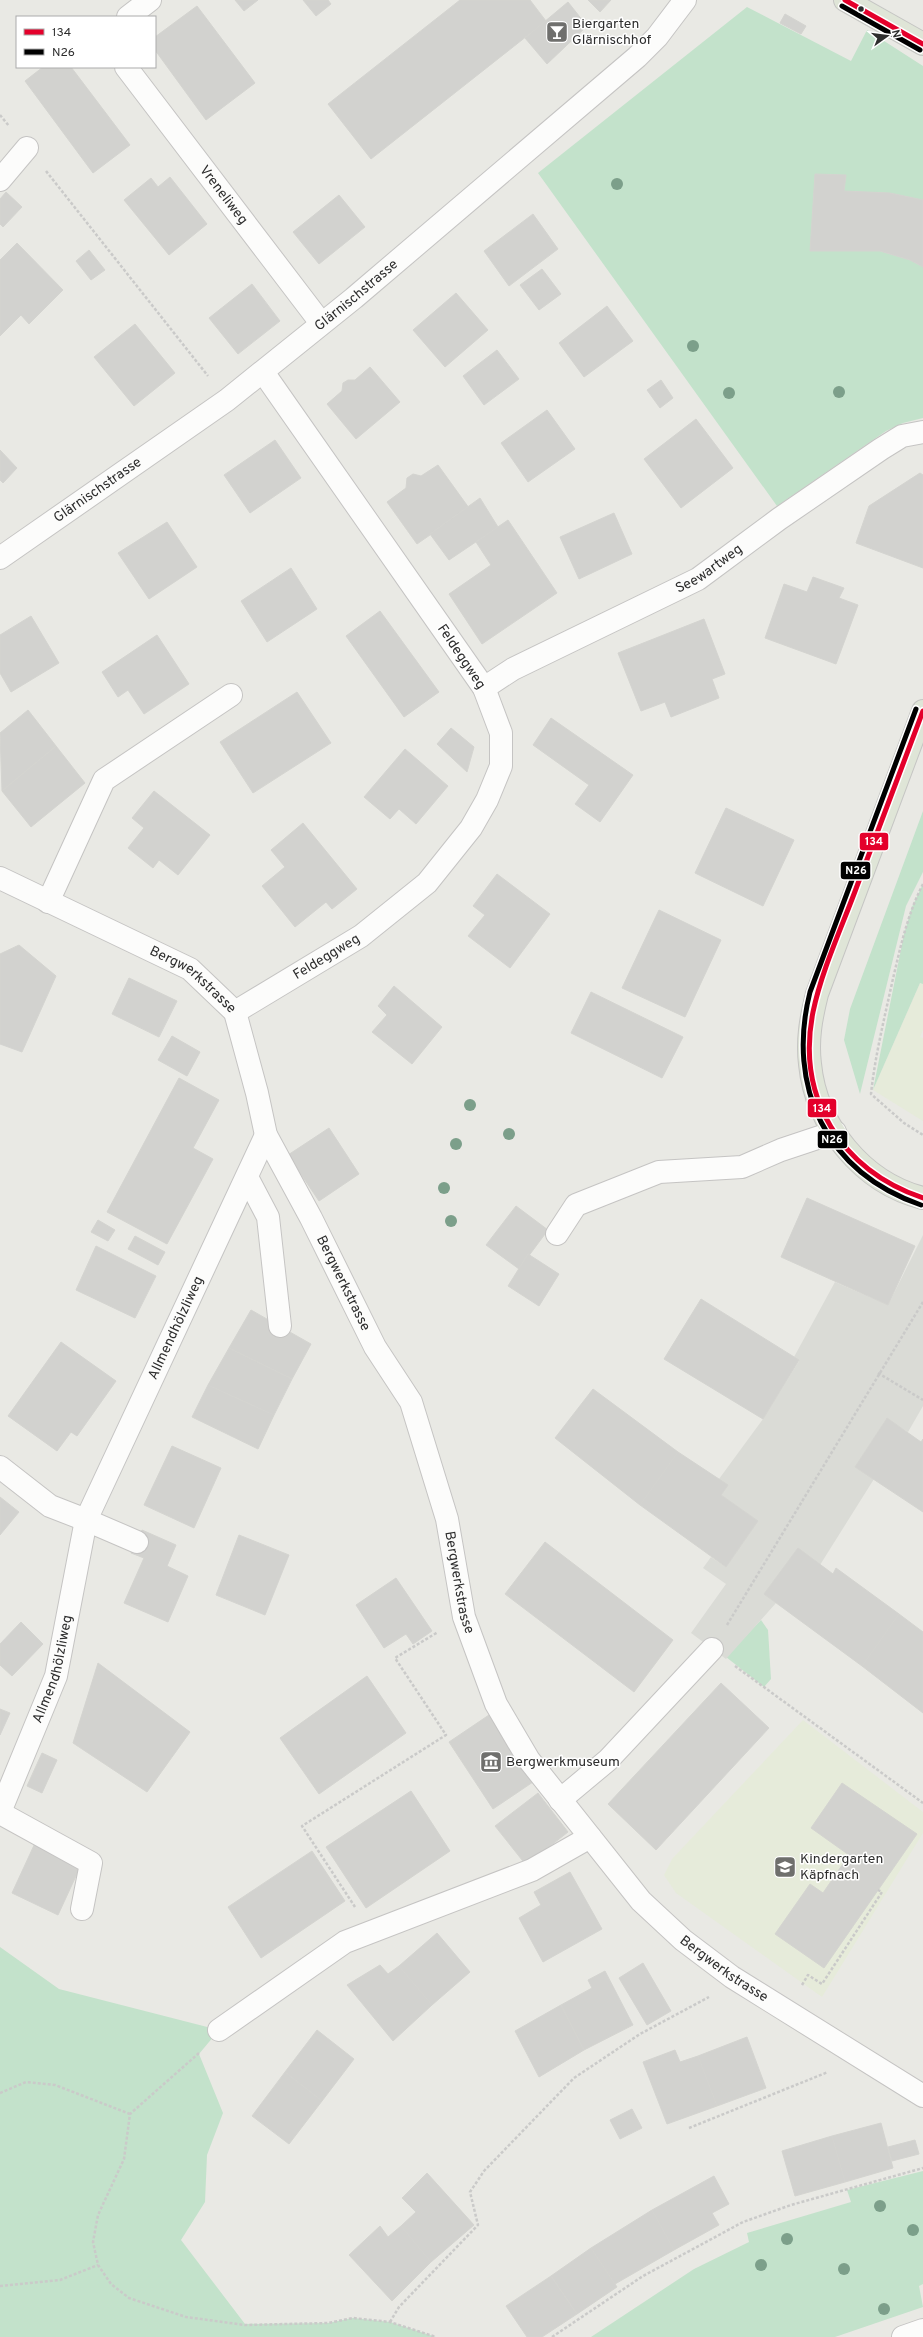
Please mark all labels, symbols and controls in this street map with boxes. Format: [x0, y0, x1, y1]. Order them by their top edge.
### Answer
unlabelled marker [856, 4, 866, 14]
legend [16, 16, 156, 68]
place label: Biergarten Glärnischhof [572, 16, 652, 49]
north arrow [867, 16, 907, 56]
bar icon: Biergarten Glärnischhof [544, 19, 570, 45]
text: 134 [52, 25, 71, 41]
text: N [888, 28, 903, 39]
text: N26 [52, 45, 75, 61]
street label: Vreneliweg [196, 162, 251, 228]
street label: Glärnischstrasse [311, 256, 401, 335]
street label: Glärnischstrasse [50, 454, 145, 526]
street label: Seewartweg [673, 541, 746, 597]
street label: Feldeggweg [433, 621, 489, 693]
line badge: 134 [859, 832, 889, 851]
text: 134 [865, 835, 883, 849]
line badge: N26 [840, 861, 871, 880]
text: N26 [845, 864, 867, 878]
street label: Feldeggweg [290, 930, 363, 983]
street label: Bergwerkstrasse [147, 942, 240, 1017]
line badge: 134 [807, 1098, 837, 1118]
text: 134 [813, 1102, 831, 1116]
line badge: N26 [817, 1130, 848, 1149]
text: N26 [821, 1133, 843, 1147]
street label: Bergwerkstrasse [313, 1233, 374, 1334]
street label: Allmendhölzliweg [144, 1274, 207, 1382]
street label: Bergwerkstrasse [441, 1530, 478, 1636]
street label: Allmendhölzliweg [29, 1614, 76, 1726]
museum icon: Bergwerkmuseum [478, 1749, 504, 1775]
place label: Bergwerkmuseum [506, 1754, 620, 1771]
place label: Kindergarten Käpfnach [800, 1851, 883, 1884]
school or university icon: Kindergarten Käpfnach [772, 1854, 798, 1880]
street label: Bergwerkstrasse [676, 1932, 771, 2006]

